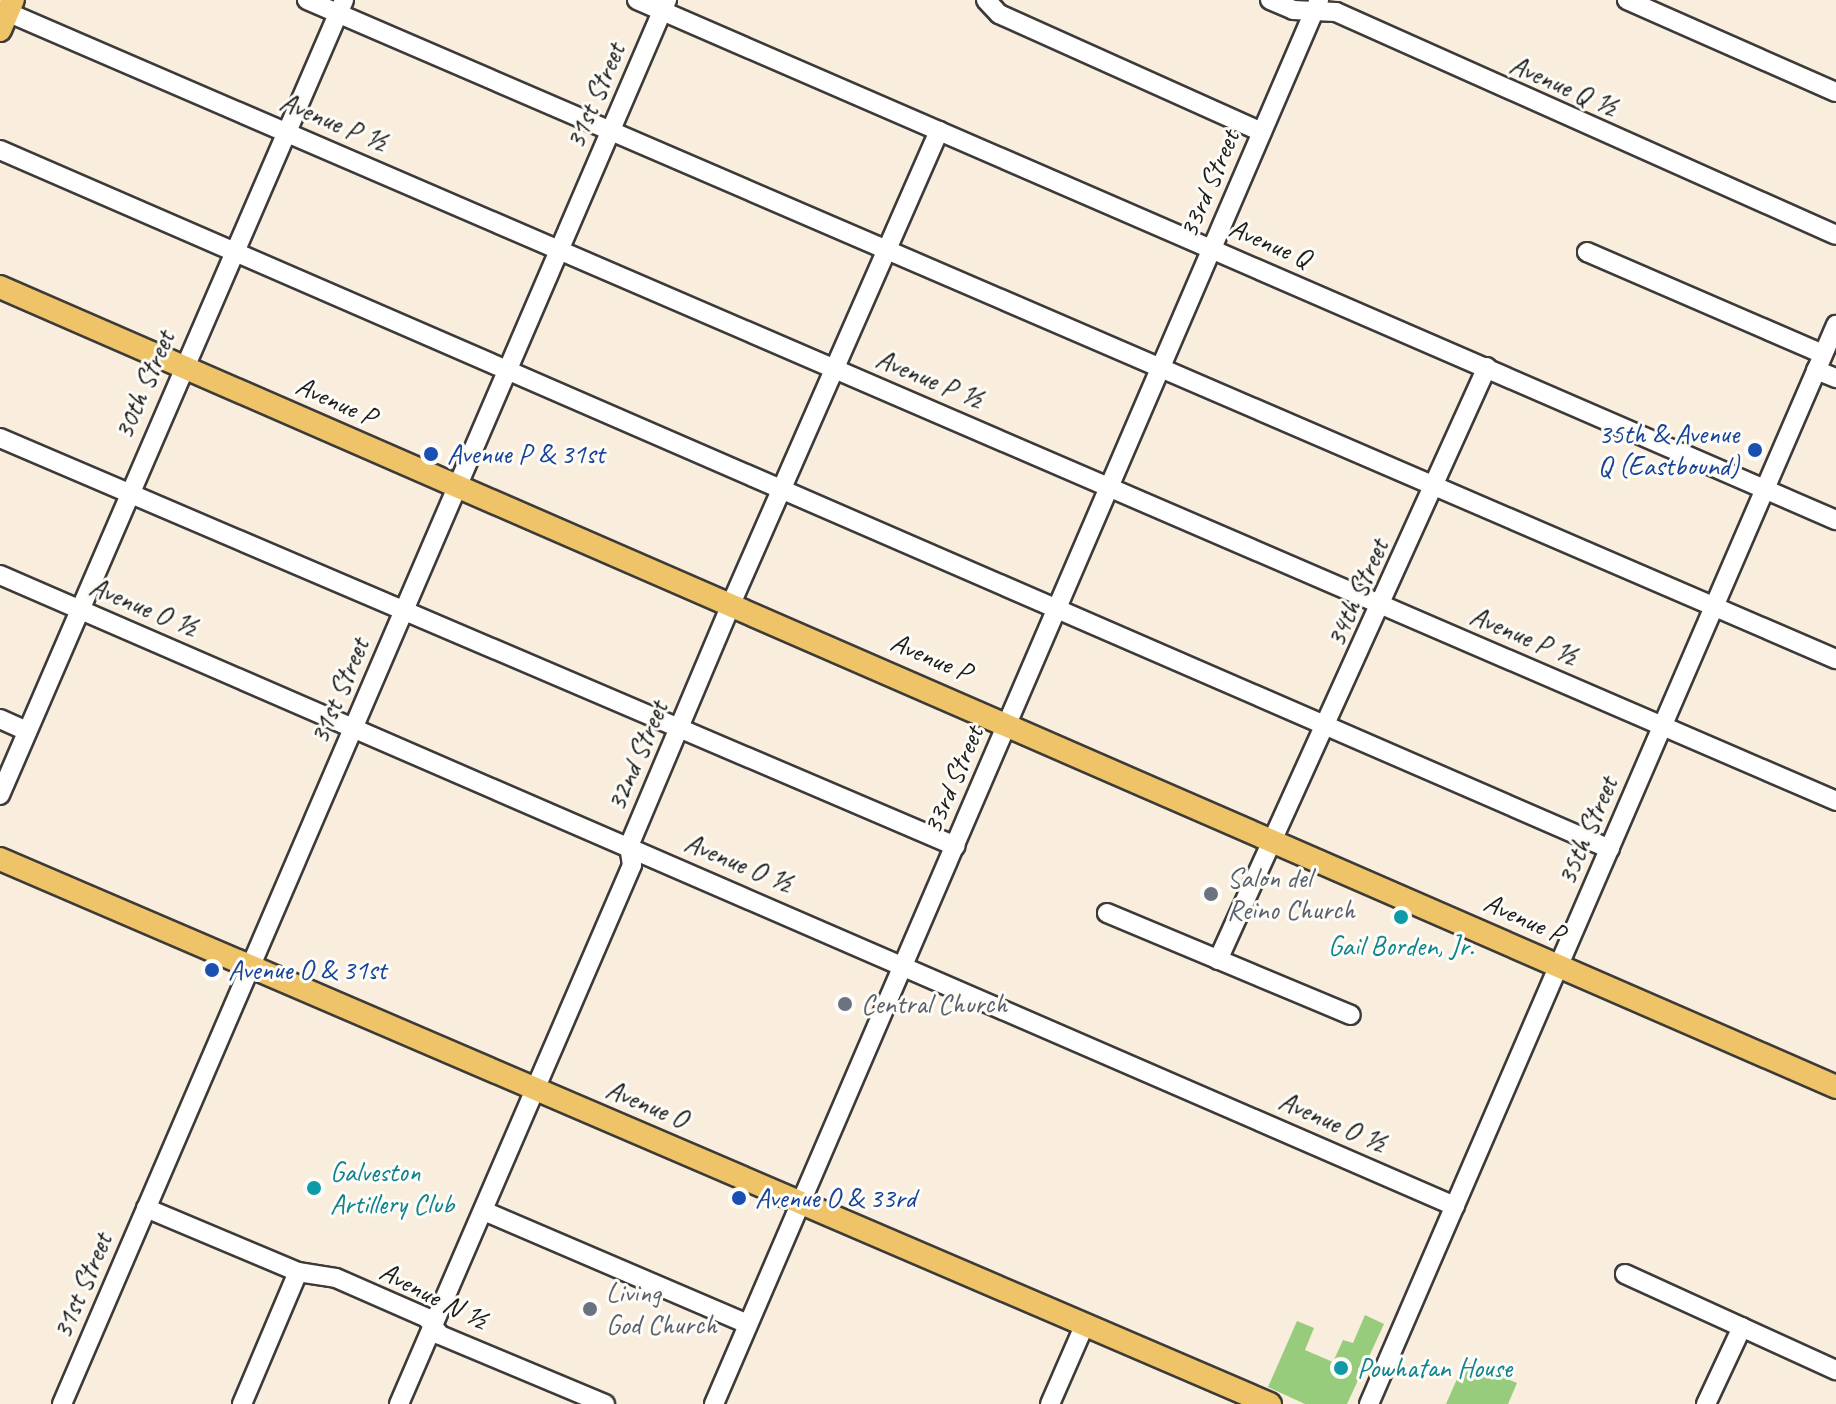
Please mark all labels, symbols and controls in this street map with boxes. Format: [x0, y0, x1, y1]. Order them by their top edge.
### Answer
street label: 31st Street [558, 38, 632, 154]
street label: Avenue Q ½ [1505, 47, 1623, 125]
street label: Avenue P ½ [275, 84, 393, 160]
street label: 33rd Street [1171, 125, 1247, 243]
street label: Avenue Q [1224, 211, 1316, 275]
street label: 30th Street [106, 326, 182, 444]
street label: Avenue P ½ [871, 341, 989, 417]
street label: Avenue P [291, 369, 381, 433]
place label: 35th & Avenue Q (Eastbound) [1598, 417, 1739, 483]
place label: Avenue P & 31st [447, 437, 604, 471]
marker: 35th & Avenue Q (Eastbound) [1746, 441, 1764, 459]
marker: Avenue P & 31st [422, 445, 440, 463]
street label: 34th Street [1318, 534, 1396, 652]
street label: Avenue O ½ [85, 569, 203, 645]
street label: Avenue P ½ [1465, 598, 1583, 674]
street label: Avenue P [886, 625, 976, 689]
street label: 31st Street [302, 633, 376, 749]
street label: 32nd Street [599, 696, 675, 816]
street label: 33rd Street [915, 721, 991, 839]
street label: 35th Street [1549, 772, 1625, 890]
street label: Avenue O ½ [680, 825, 798, 901]
place label: Salon del Reino Church [1227, 861, 1355, 927]
marker: Salon del Reino Church [1202, 885, 1220, 903]
street label: Avenue P [1479, 886, 1569, 950]
marker: Gail Borden, Jr. [1392, 908, 1410, 926]
place label: Gail Borden, Jr. [1328, 929, 1474, 963]
place label: Avenue O & 31st [228, 953, 386, 987]
marker: Avenue O & 31st [203, 961, 221, 979]
place label: Central Church [861, 987, 1008, 1021]
marker: Central Church [836, 995, 854, 1013]
street label: Avenue O [601, 1072, 693, 1136]
street label: Avenue O ½ [1274, 1083, 1392, 1161]
place label: Galveston Artillery Club [330, 1155, 454, 1221]
marker: Galveston Artillery Club [305, 1179, 323, 1197]
place label: Avenue O & 33rd [755, 1181, 916, 1215]
marker: Avenue O & 33rd [730, 1189, 748, 1207]
street label: 31st Street [45, 1228, 119, 1344]
street label: Avenue N ½ [374, 1254, 494, 1338]
place label: Living God Church [606, 1276, 717, 1342]
marker: Living God Church [581, 1300, 599, 1318]
place label: Powhatan House [1357, 1351, 1512, 1385]
marker: Powhatan House [1332, 1359, 1350, 1377]

